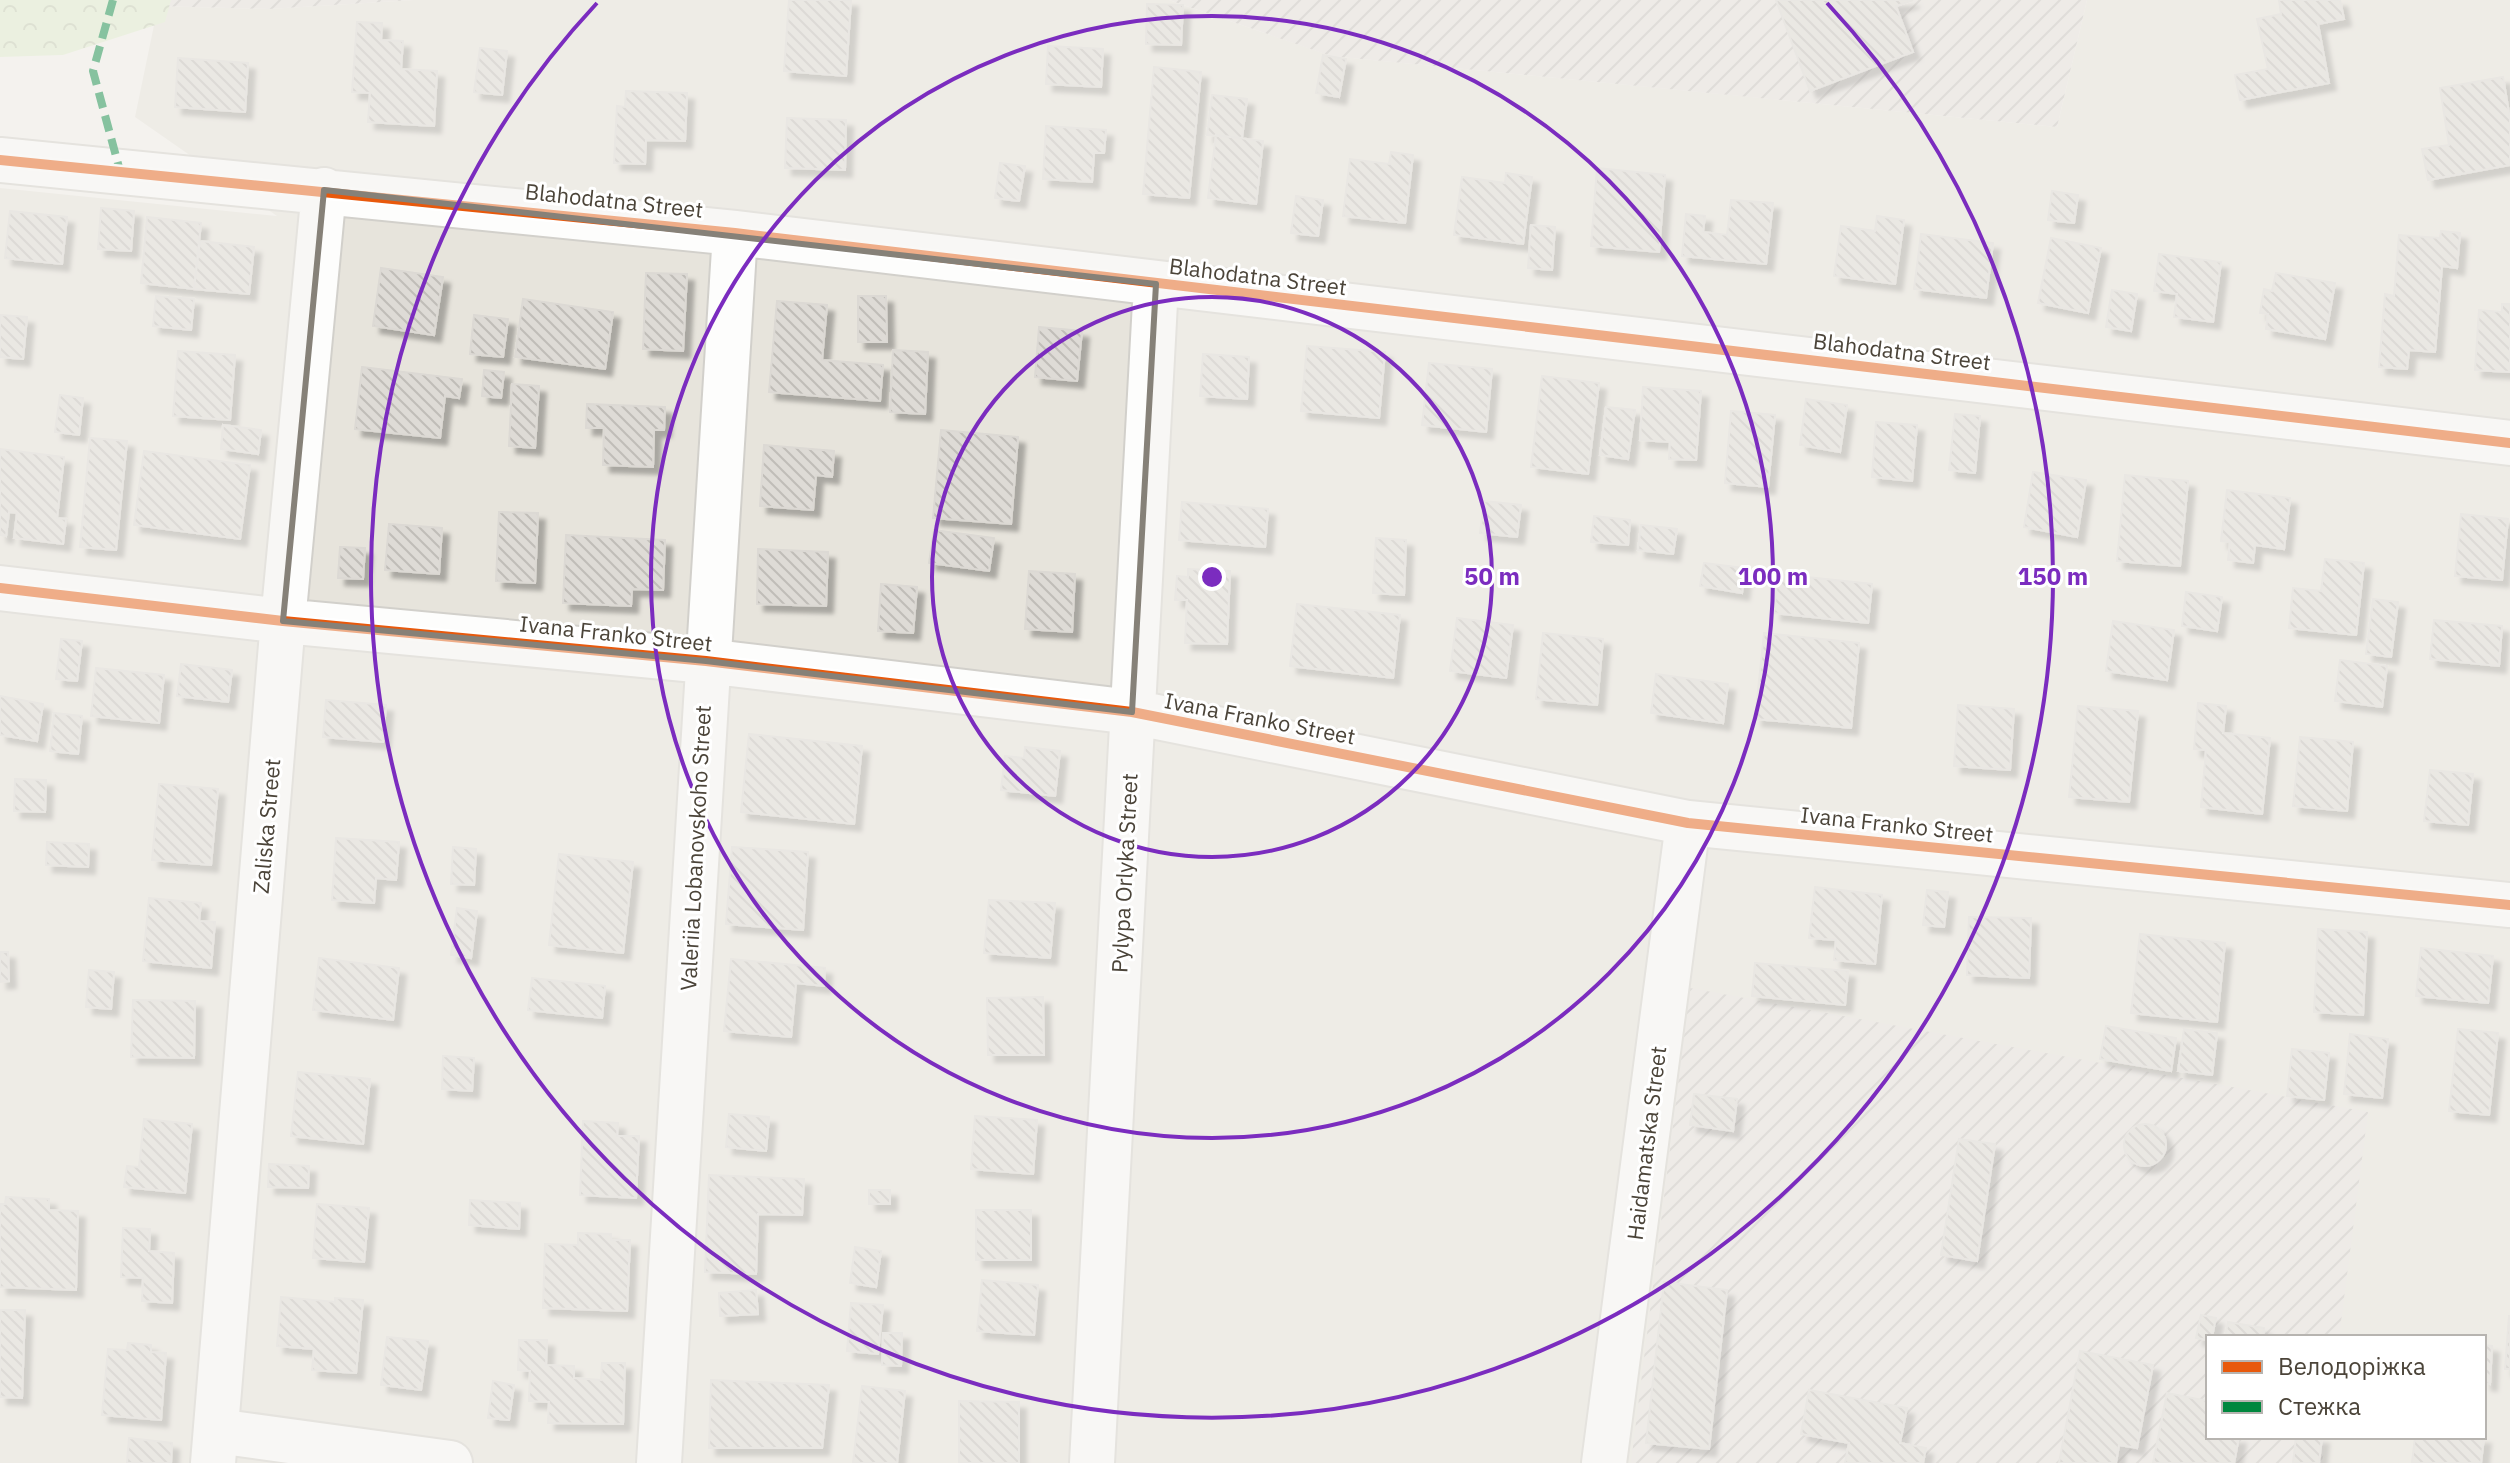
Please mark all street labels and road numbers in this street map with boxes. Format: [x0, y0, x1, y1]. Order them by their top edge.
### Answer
street label: Blahodatna Street [524, 176, 704, 224]
street label: Blahodatna Street [1167, 251, 1349, 301]
street label: Blahodatna Street [1811, 326, 1993, 376]
street label: Ivana Franko Street [518, 608, 714, 658]
street label: Ivana Franko Street [1162, 685, 1358, 751]
street label: Valeriia Lobanovskoho Street [673, 704, 717, 992]
street label: Zaliska Street [246, 757, 286, 895]
street label: Pylypa Orlyka Street [1104, 772, 1144, 974]
street label: Ivana Franko Street [1799, 799, 1995, 849]
street label: Haidamatska Street [1620, 1044, 1672, 1242]

